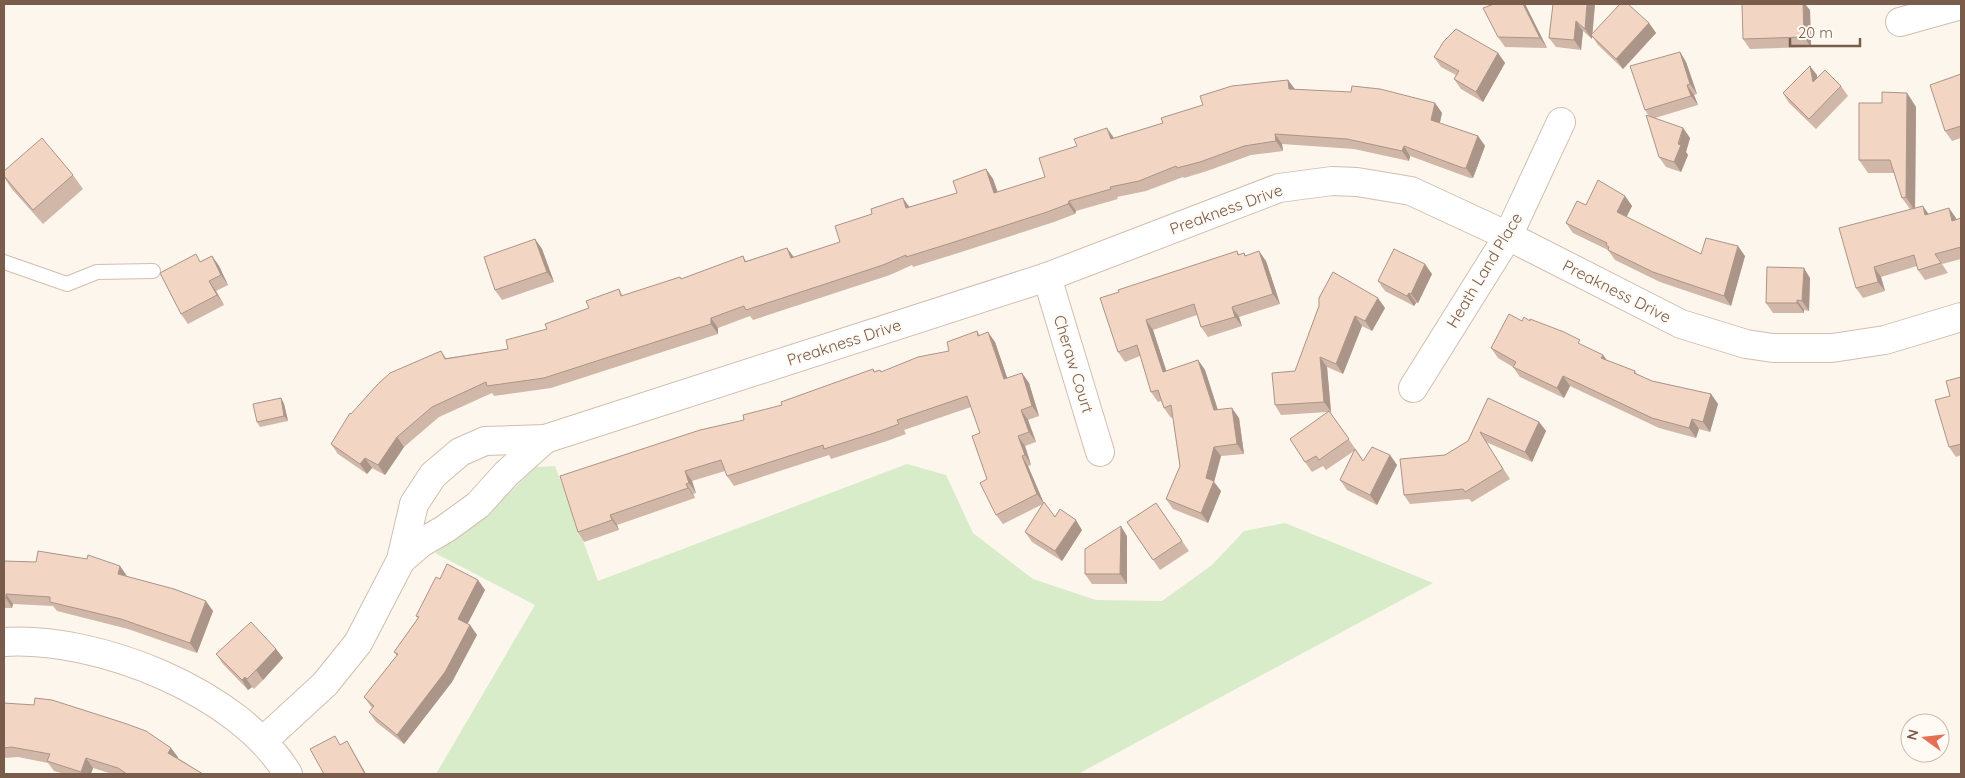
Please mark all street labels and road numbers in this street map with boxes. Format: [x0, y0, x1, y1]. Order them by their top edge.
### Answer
street label: Preakness Drive [1167, 179, 1285, 239]
street label: Heath Land Place [1442, 209, 1526, 331]
street label: Preakness Drive [1559, 255, 1675, 327]
street label: Cheraw Court [1050, 313, 1098, 415]
street label: Preakness Drive [784, 314, 904, 370]

